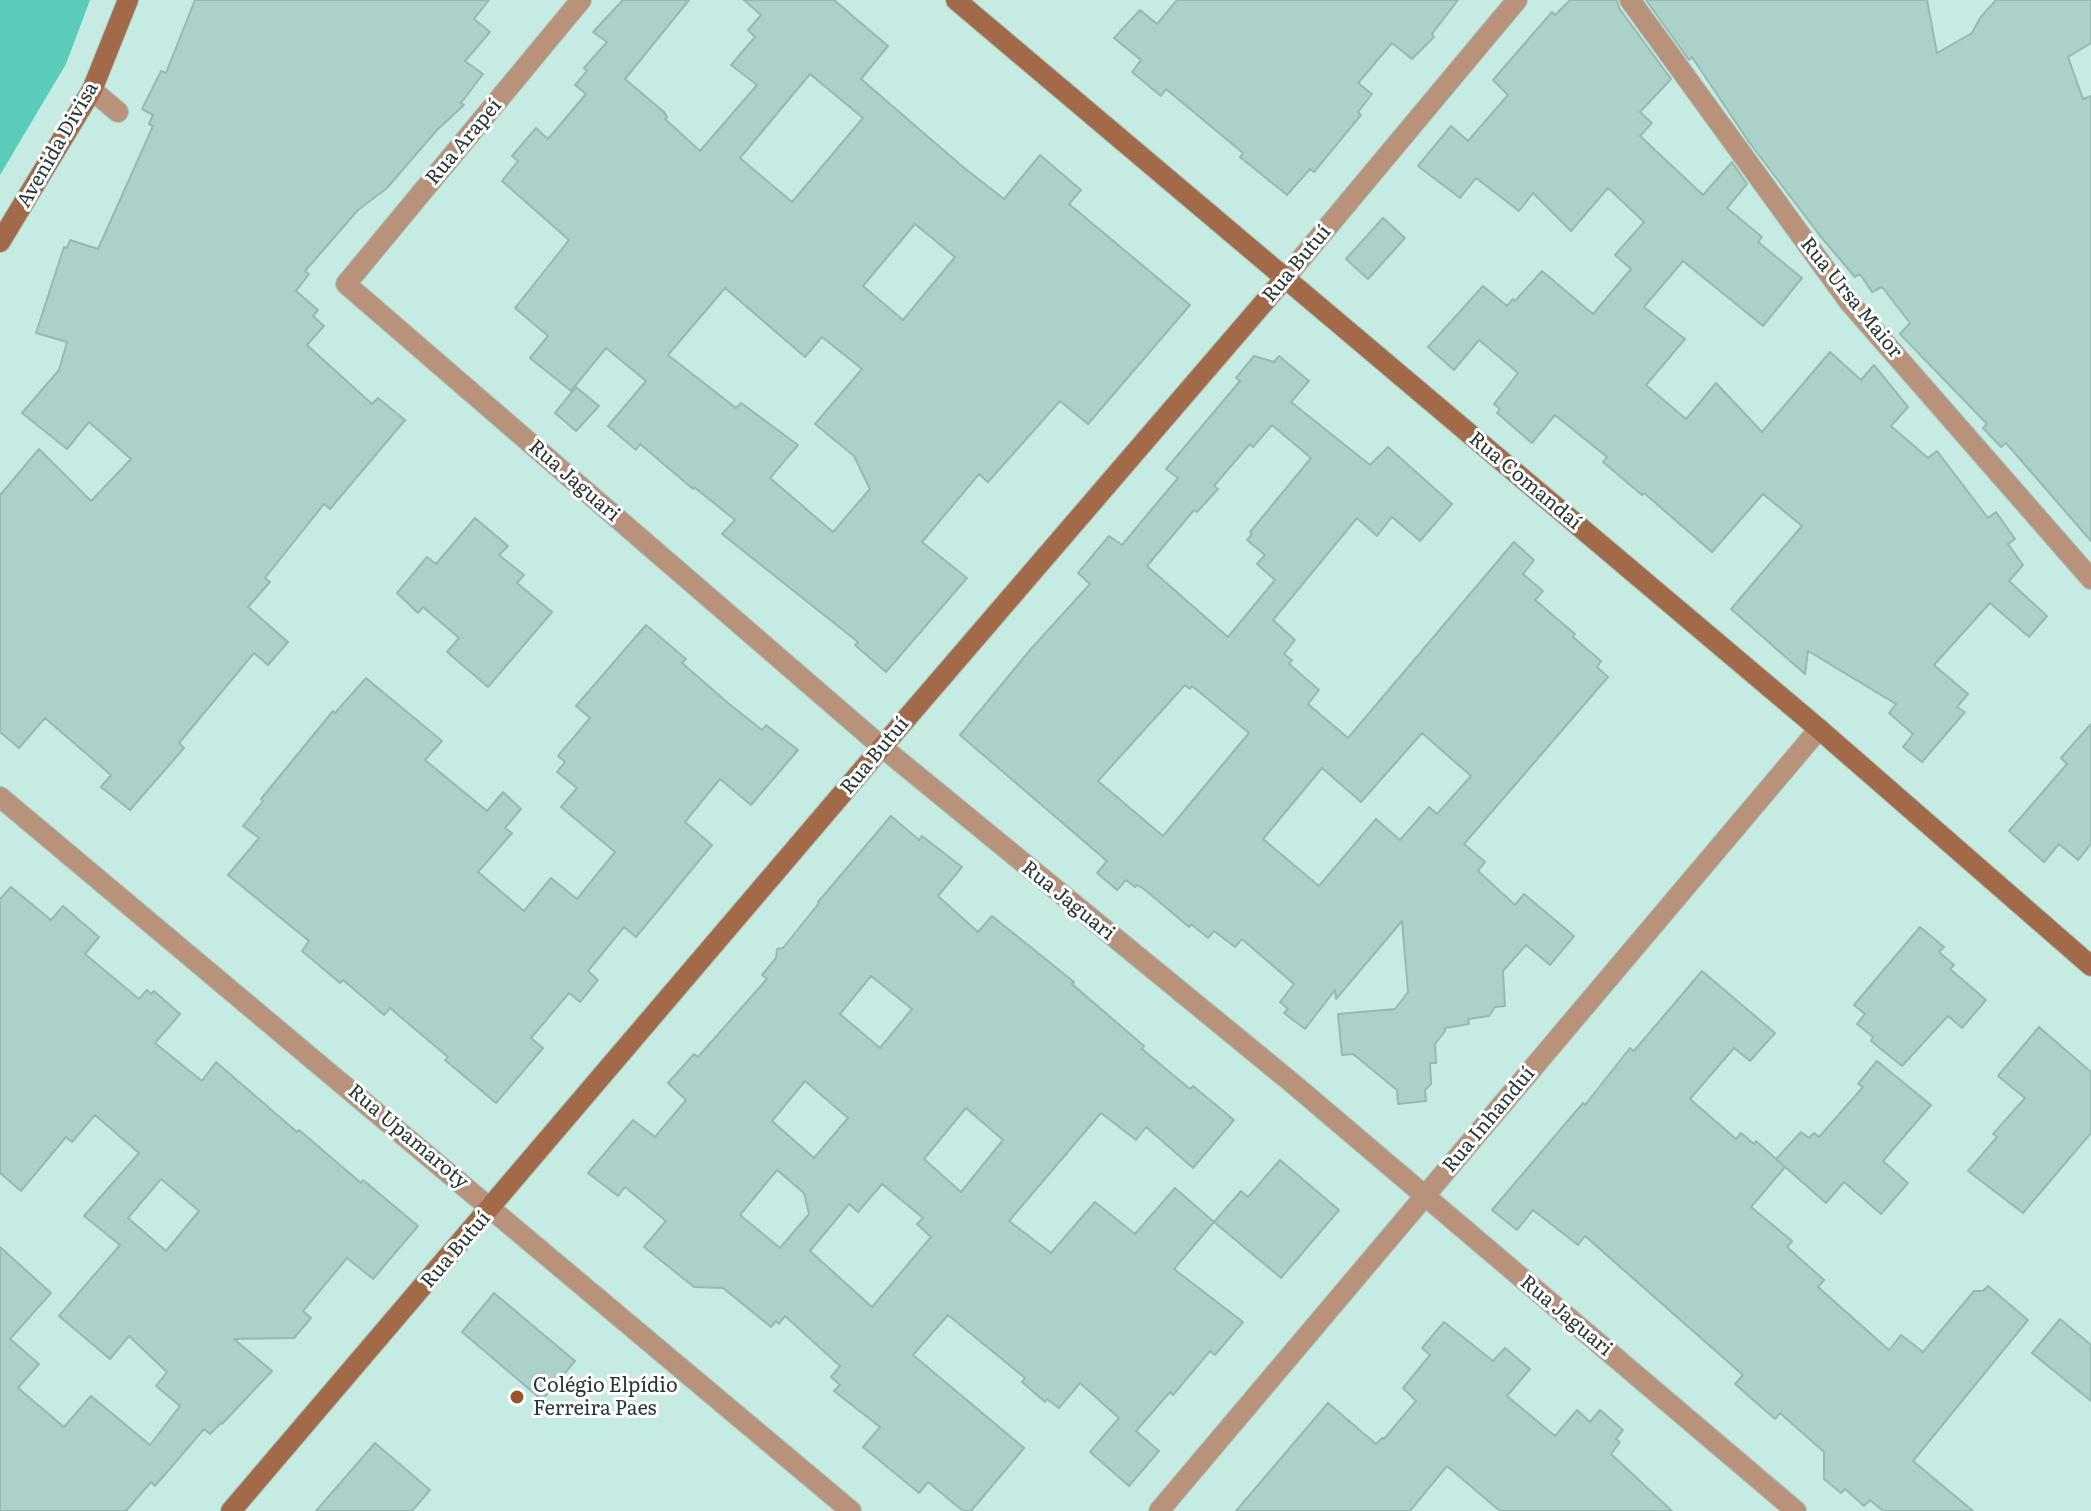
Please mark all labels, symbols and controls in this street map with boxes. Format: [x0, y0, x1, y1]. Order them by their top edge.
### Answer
street label: Avenida Divisa [12, 78, 104, 212]
street label: Rua Arapeí [421, 94, 507, 190]
street label: Rua Butuí [1258, 220, 1336, 308]
street label: Rua Ursa Maior [1795, 233, 1907, 363]
street label: Rua Comandaí [1464, 427, 1586, 535]
street label: Rua Jaguari [524, 435, 624, 527]
street label: Rua Butuí [836, 712, 914, 800]
street label: Rua Jaguari [1017, 856, 1119, 946]
street label: Rua Inhanduí [1438, 1062, 1540, 1178]
street label: Rua Upamaroty [343, 1080, 473, 1194]
street label: Rua Butuí [416, 1207, 496, 1293]
street label: Rua Jaguari [1515, 1271, 1617, 1361]
place label: Colégio Elpídio Ferreira Paes [533, 1374, 678, 1421]
marker: Colégio Elpídio Ferreira Paes [508, 1388, 526, 1406]

